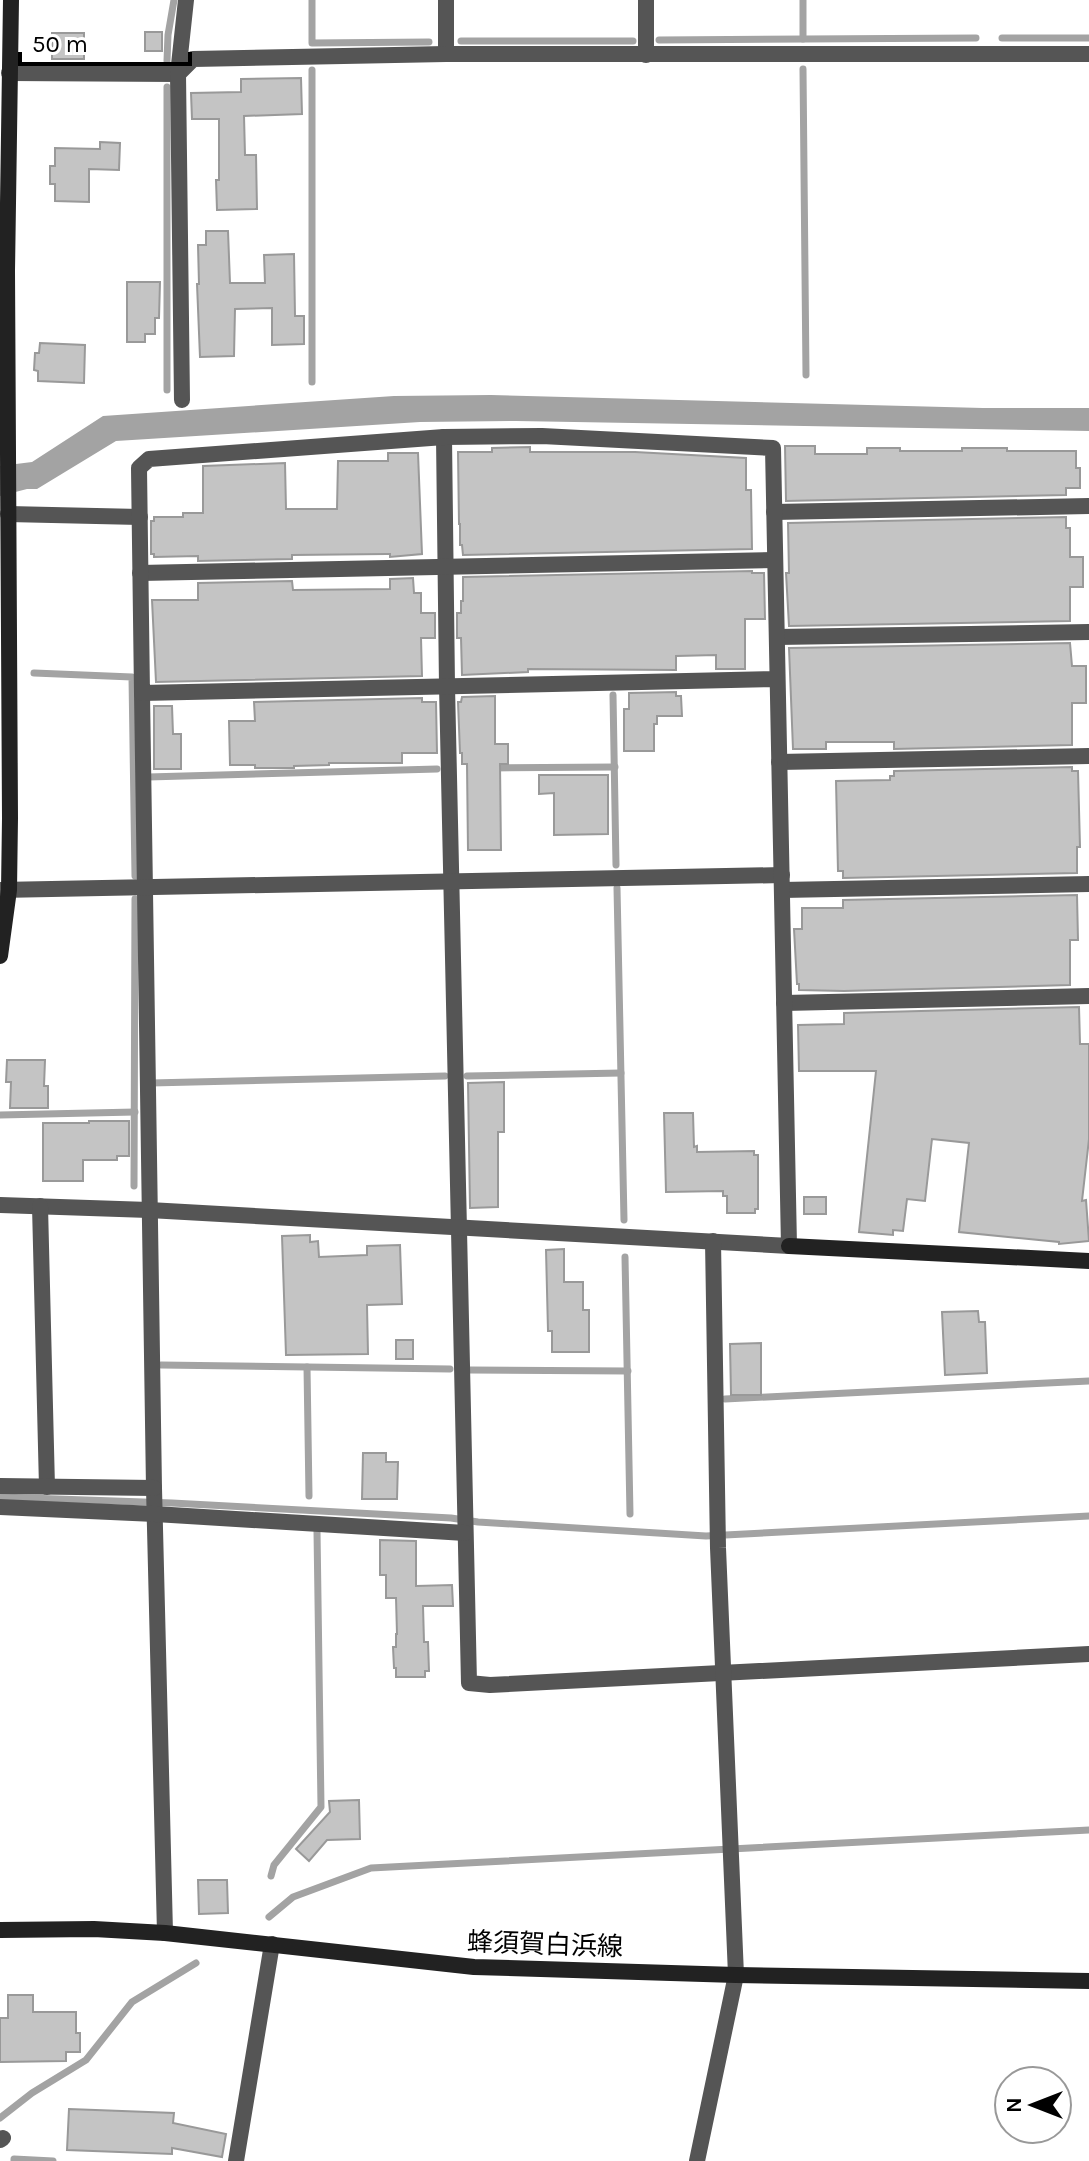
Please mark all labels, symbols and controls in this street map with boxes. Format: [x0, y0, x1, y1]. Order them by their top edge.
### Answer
scale bar [20, 16, 190, 66]
text: 50 m [32, 30, 88, 58]
street label: 蜂須賀白浜線 [466, 1926, 623, 1963]
north arrow [993, 2065, 1073, 2145]
text: N [1001, 2097, 1027, 2113]

